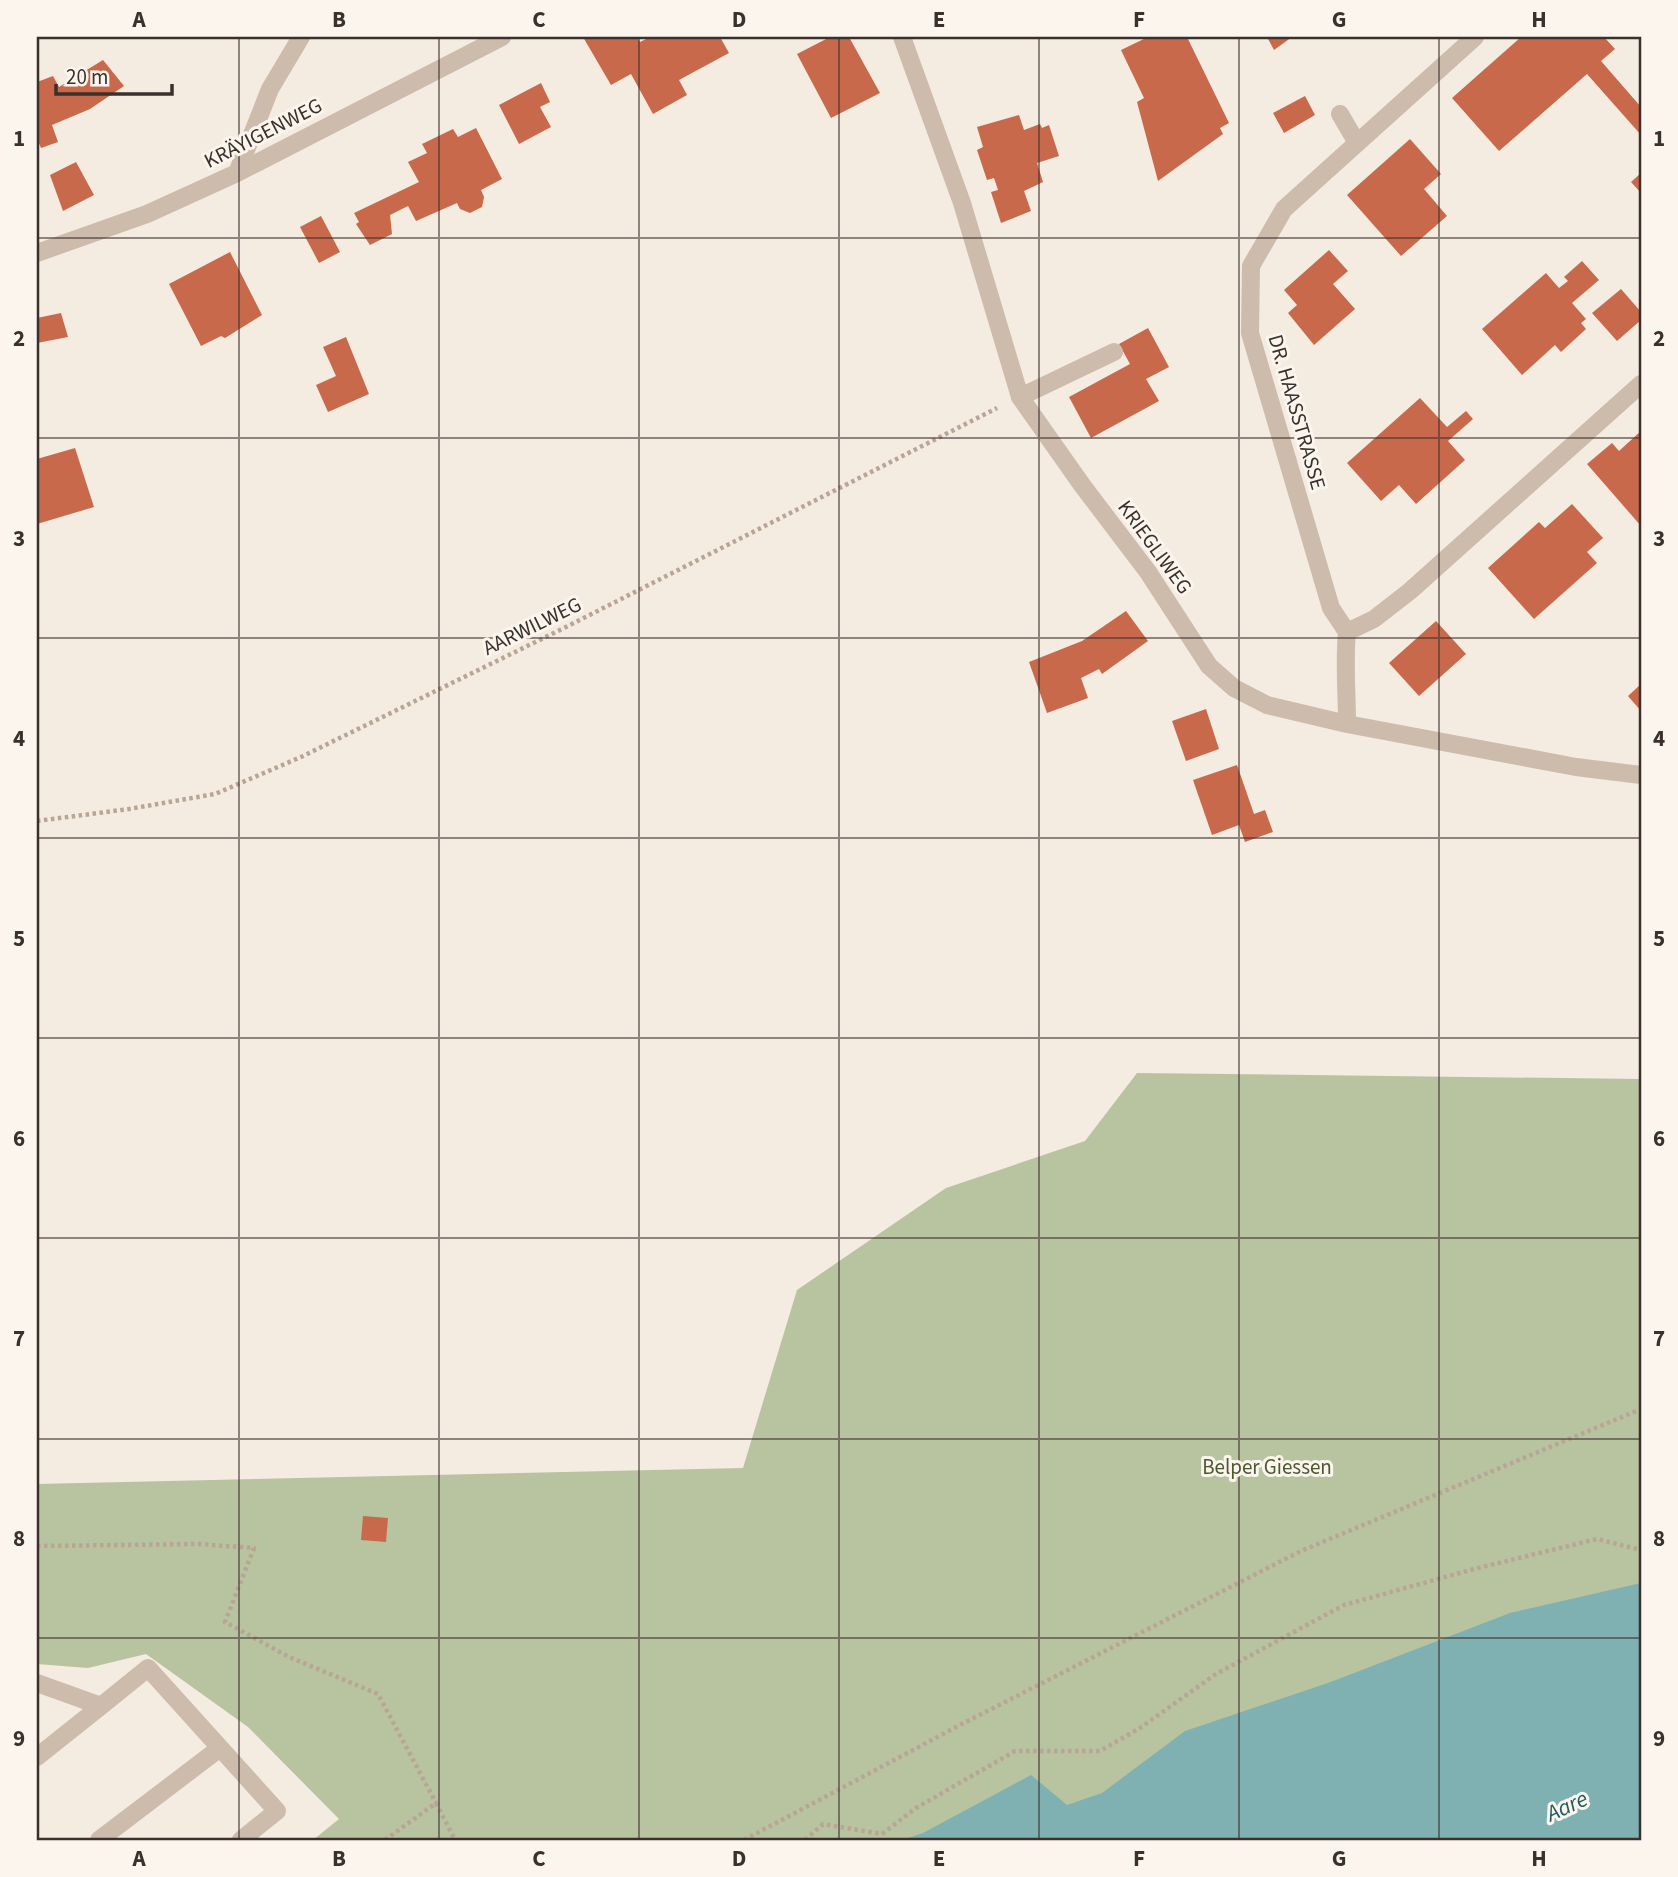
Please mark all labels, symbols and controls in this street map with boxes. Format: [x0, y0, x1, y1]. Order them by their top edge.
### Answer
text: A [131, 3, 146, 36]
text: B [332, 3, 346, 36]
text: C [532, 3, 546, 36]
text: D [732, 3, 746, 36]
text: E [933, 3, 945, 36]
text: F [1133, 3, 1145, 36]
text: G [1332, 3, 1346, 36]
text: H [1531, 3, 1547, 36]
scale bar [56, 52, 172, 96]
text: 20 m [66, 62, 108, 92]
street label: KRÄYIGENWEG [199, 90, 327, 176]
text: 1 [13, 122, 25, 155]
text: 1 [1653, 122, 1665, 155]
text: 2 [13, 322, 25, 355]
text: 2 [1653, 322, 1665, 355]
street label: DR. HAASSTRASSE [1261, 331, 1333, 493]
street label: KRIEGLIWEG [1111, 494, 1199, 600]
text: 3 [13, 522, 25, 555]
text: 3 [1653, 522, 1665, 555]
street label: AARWILWEG [478, 589, 586, 663]
text: 4 [13, 722, 25, 755]
text: 4 [1653, 722, 1665, 755]
text: 5 [13, 922, 25, 955]
text: 5 [1653, 922, 1665, 955]
text: 6 [13, 1122, 25, 1155]
text: 6 [1653, 1122, 1665, 1155]
text: 7 [13, 1322, 25, 1355]
text: 7 [1653, 1322, 1665, 1355]
park label: Belper Giessen [1202, 1452, 1332, 1482]
text: 8 [13, 1522, 25, 1555]
text: 8 [1653, 1522, 1665, 1555]
text: 9 [13, 1722, 25, 1755]
text: 9 [1653, 1722, 1665, 1755]
water label: Aare [1539, 1782, 1593, 1831]
text: A [131, 1842, 146, 1875]
text: B [332, 1842, 346, 1875]
text: C [532, 1842, 546, 1875]
text: D [732, 1842, 746, 1875]
text: E [933, 1842, 945, 1875]
text: F [1133, 1842, 1145, 1875]
text: G [1332, 1842, 1346, 1875]
text: H [1531, 1842, 1547, 1875]

